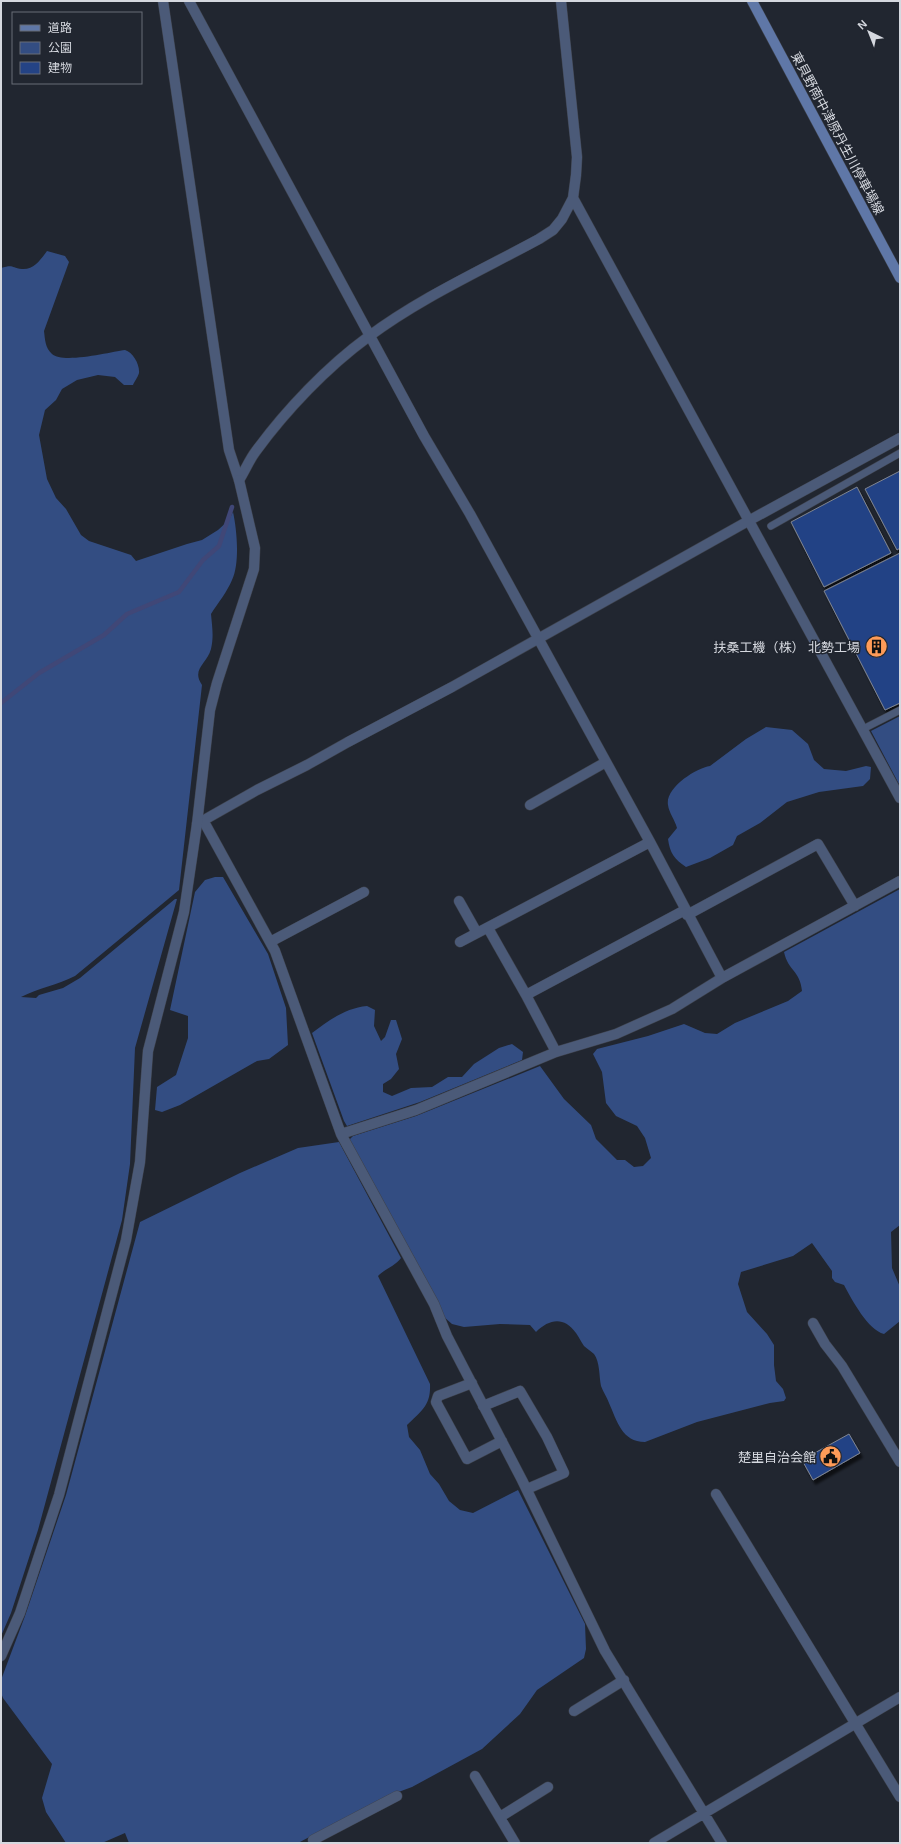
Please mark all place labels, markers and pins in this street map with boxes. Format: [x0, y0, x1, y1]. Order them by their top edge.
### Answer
building icon: 扶桑工機（株） 北勢工場 [863, 634, 889, 660]
place label: 扶桑工機（株） 北勢工場 [713, 640, 860, 655]
public building icon: 楚里自治会館 [818, 1444, 844, 1470]
place label: 楚里自治会館 [738, 1450, 816, 1465]

